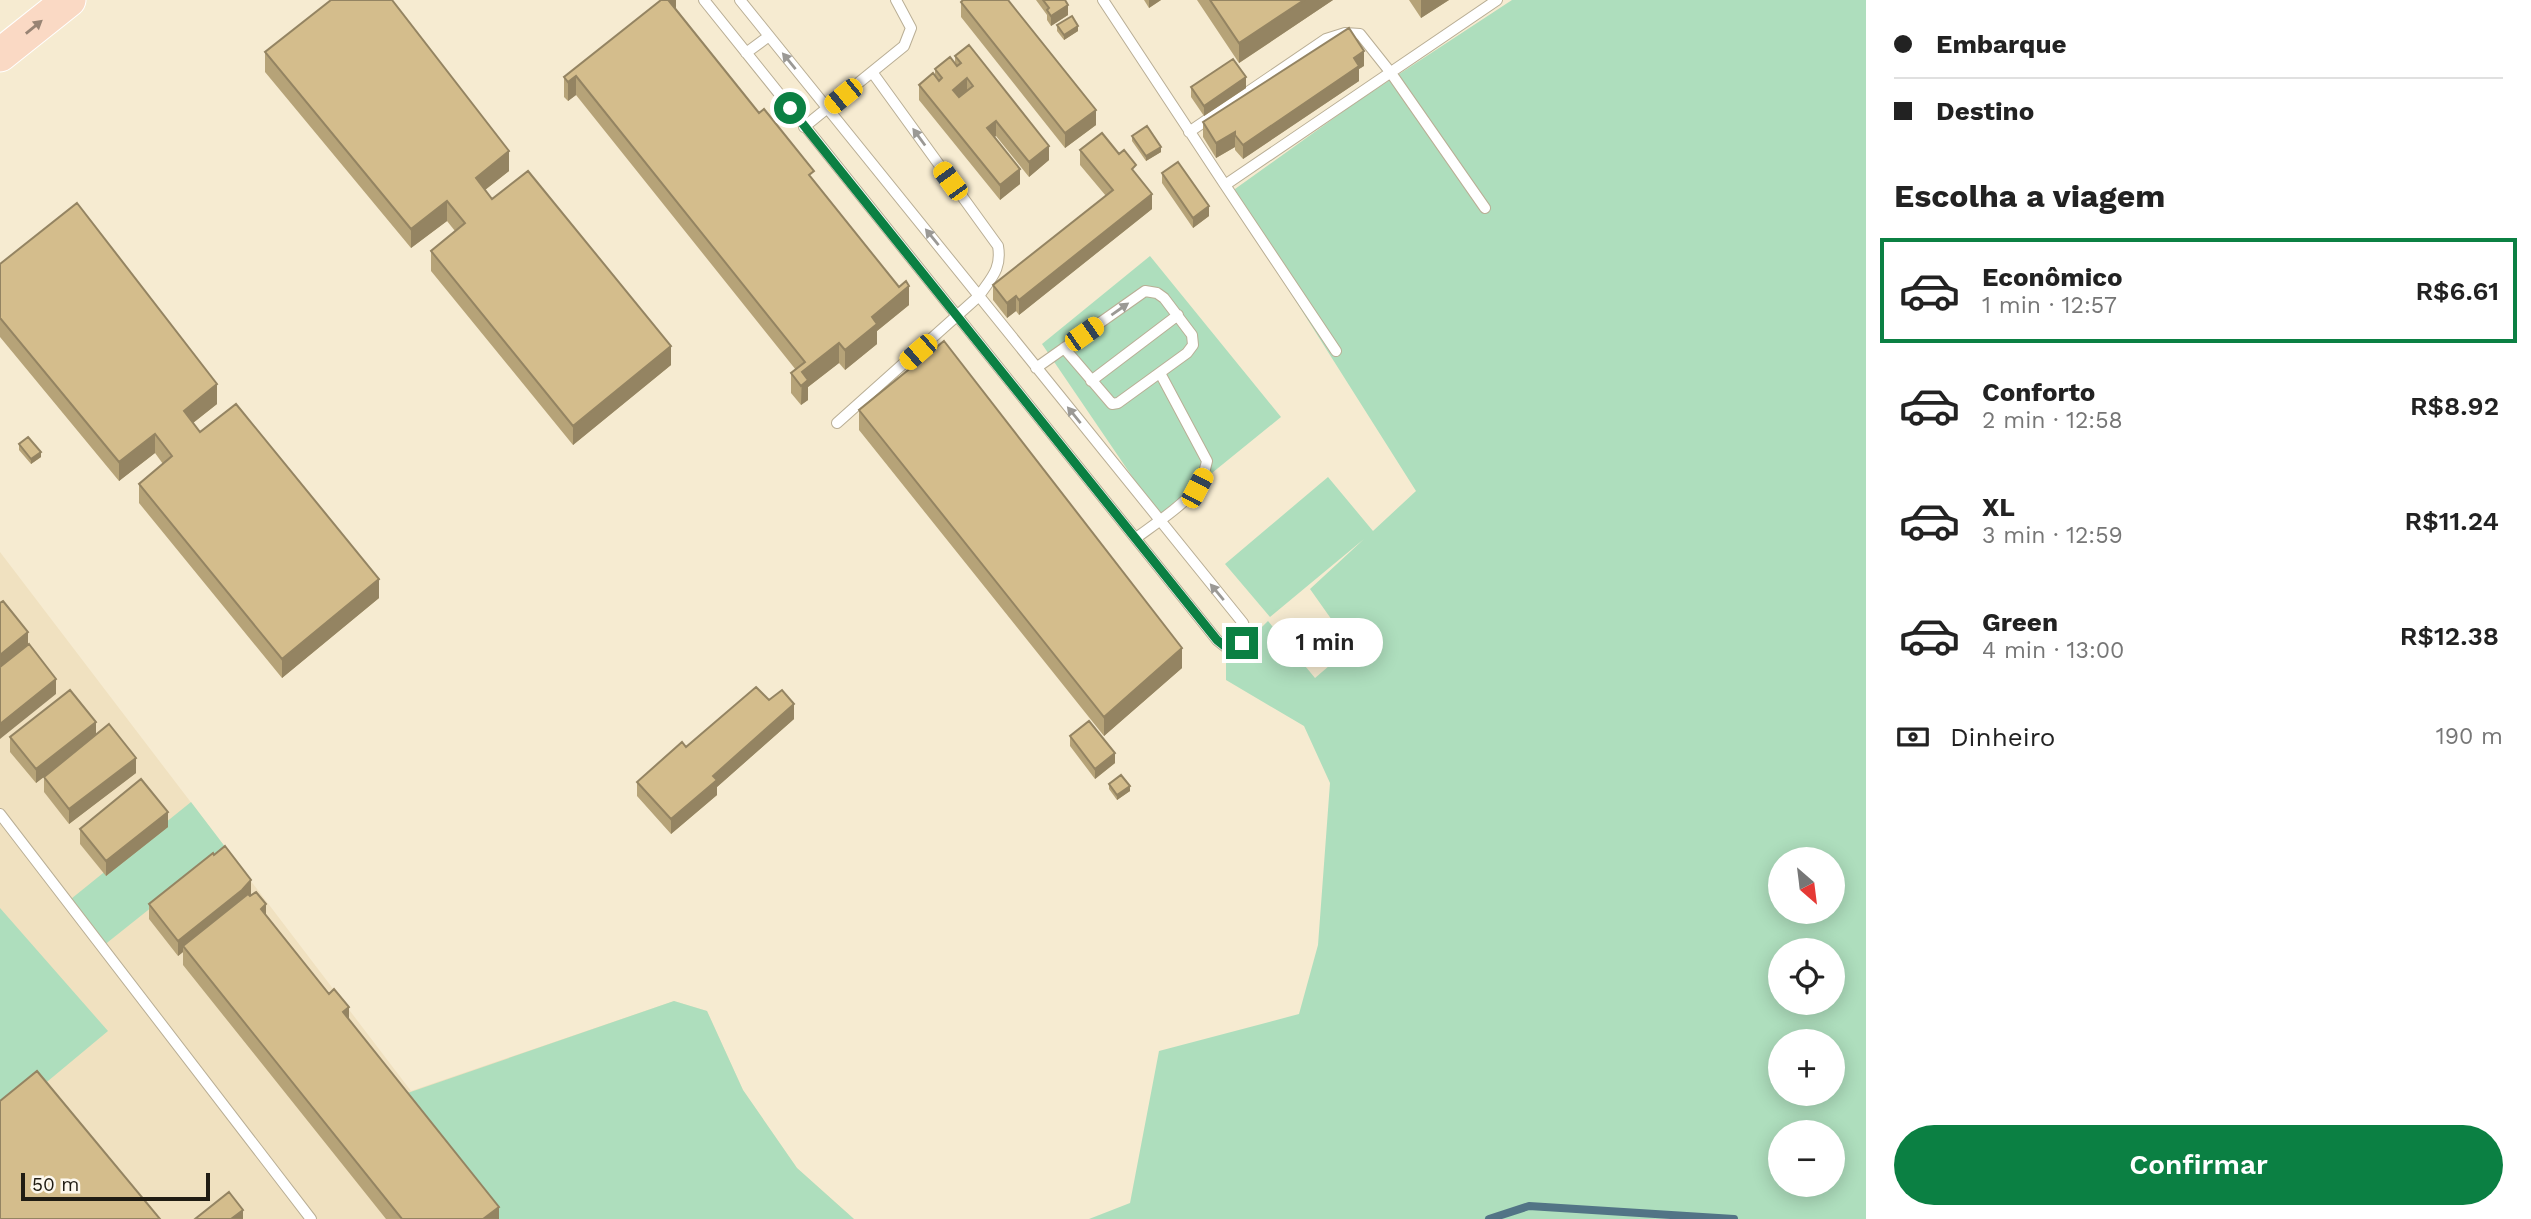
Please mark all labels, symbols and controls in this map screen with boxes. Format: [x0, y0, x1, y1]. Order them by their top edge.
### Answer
one-way arrow [25, 20, 43, 35]
text: Embarque [1936, 29, 2067, 59]
one-way arrow [782, 52, 797, 69]
car [821, 75, 866, 117]
route start [774, 92, 806, 124]
text: Destino [1936, 96, 2034, 126]
one-way arrow [912, 128, 926, 146]
car [930, 158, 971, 204]
text: Escolha a viagem [1894, 177, 2165, 215]
one-way arrow [925, 229, 940, 246]
icon: car [1898, 259, 1961, 322]
text: Econômico [1982, 262, 2123, 292]
text: R$6.61 [2415, 276, 2499, 306]
text: 1 min · 12:57 [1982, 292, 2117, 319]
one-way arrow [1111, 302, 1129, 316]
car [1061, 313, 1108, 355]
car [896, 330, 941, 374]
icon: car [1898, 374, 1961, 437]
text: Conforto [1982, 377, 2095, 407]
text: R$8.92 [2410, 391, 2499, 421]
one-way arrow [1067, 407, 1082, 425]
text: 2 min · 12:58 [1982, 407, 2123, 434]
car [1178, 465, 1217, 511]
icon: car [1898, 489, 1961, 552]
text: XL [1982, 492, 2015, 522]
text: R$11.24 [2405, 506, 2499, 536]
text: 3 min · 12:59 [1982, 522, 2123, 549]
one-way arrow [1210, 584, 1225, 601]
icon: car [1898, 604, 1961, 667]
text: Green [1982, 607, 2058, 637]
callout: 1 min [1266, 618, 1382, 668]
text: R$12.38 [2400, 621, 2499, 651]
route end [1226, 627, 1258, 659]
text: 1 min [1295, 629, 1355, 656]
text: 4 min · 13:00 [1982, 637, 2124, 664]
icon: cash [1894, 718, 1932, 756]
text: Dinheiro [1950, 722, 2055, 752]
text: 190 m [2436, 723, 2503, 750]
north arrow [1768, 847, 1844, 924]
map controls [1768, 847, 1845, 1197]
button: locate [1768, 938, 1845, 1015]
button: + [1768, 1029, 1845, 1106]
button: − [1768, 1120, 1845, 1197]
button: Confirmar [1894, 1125, 2503, 1205]
scale bar [21, 1170, 210, 1202]
text: 50 m [32, 1173, 79, 1196]

